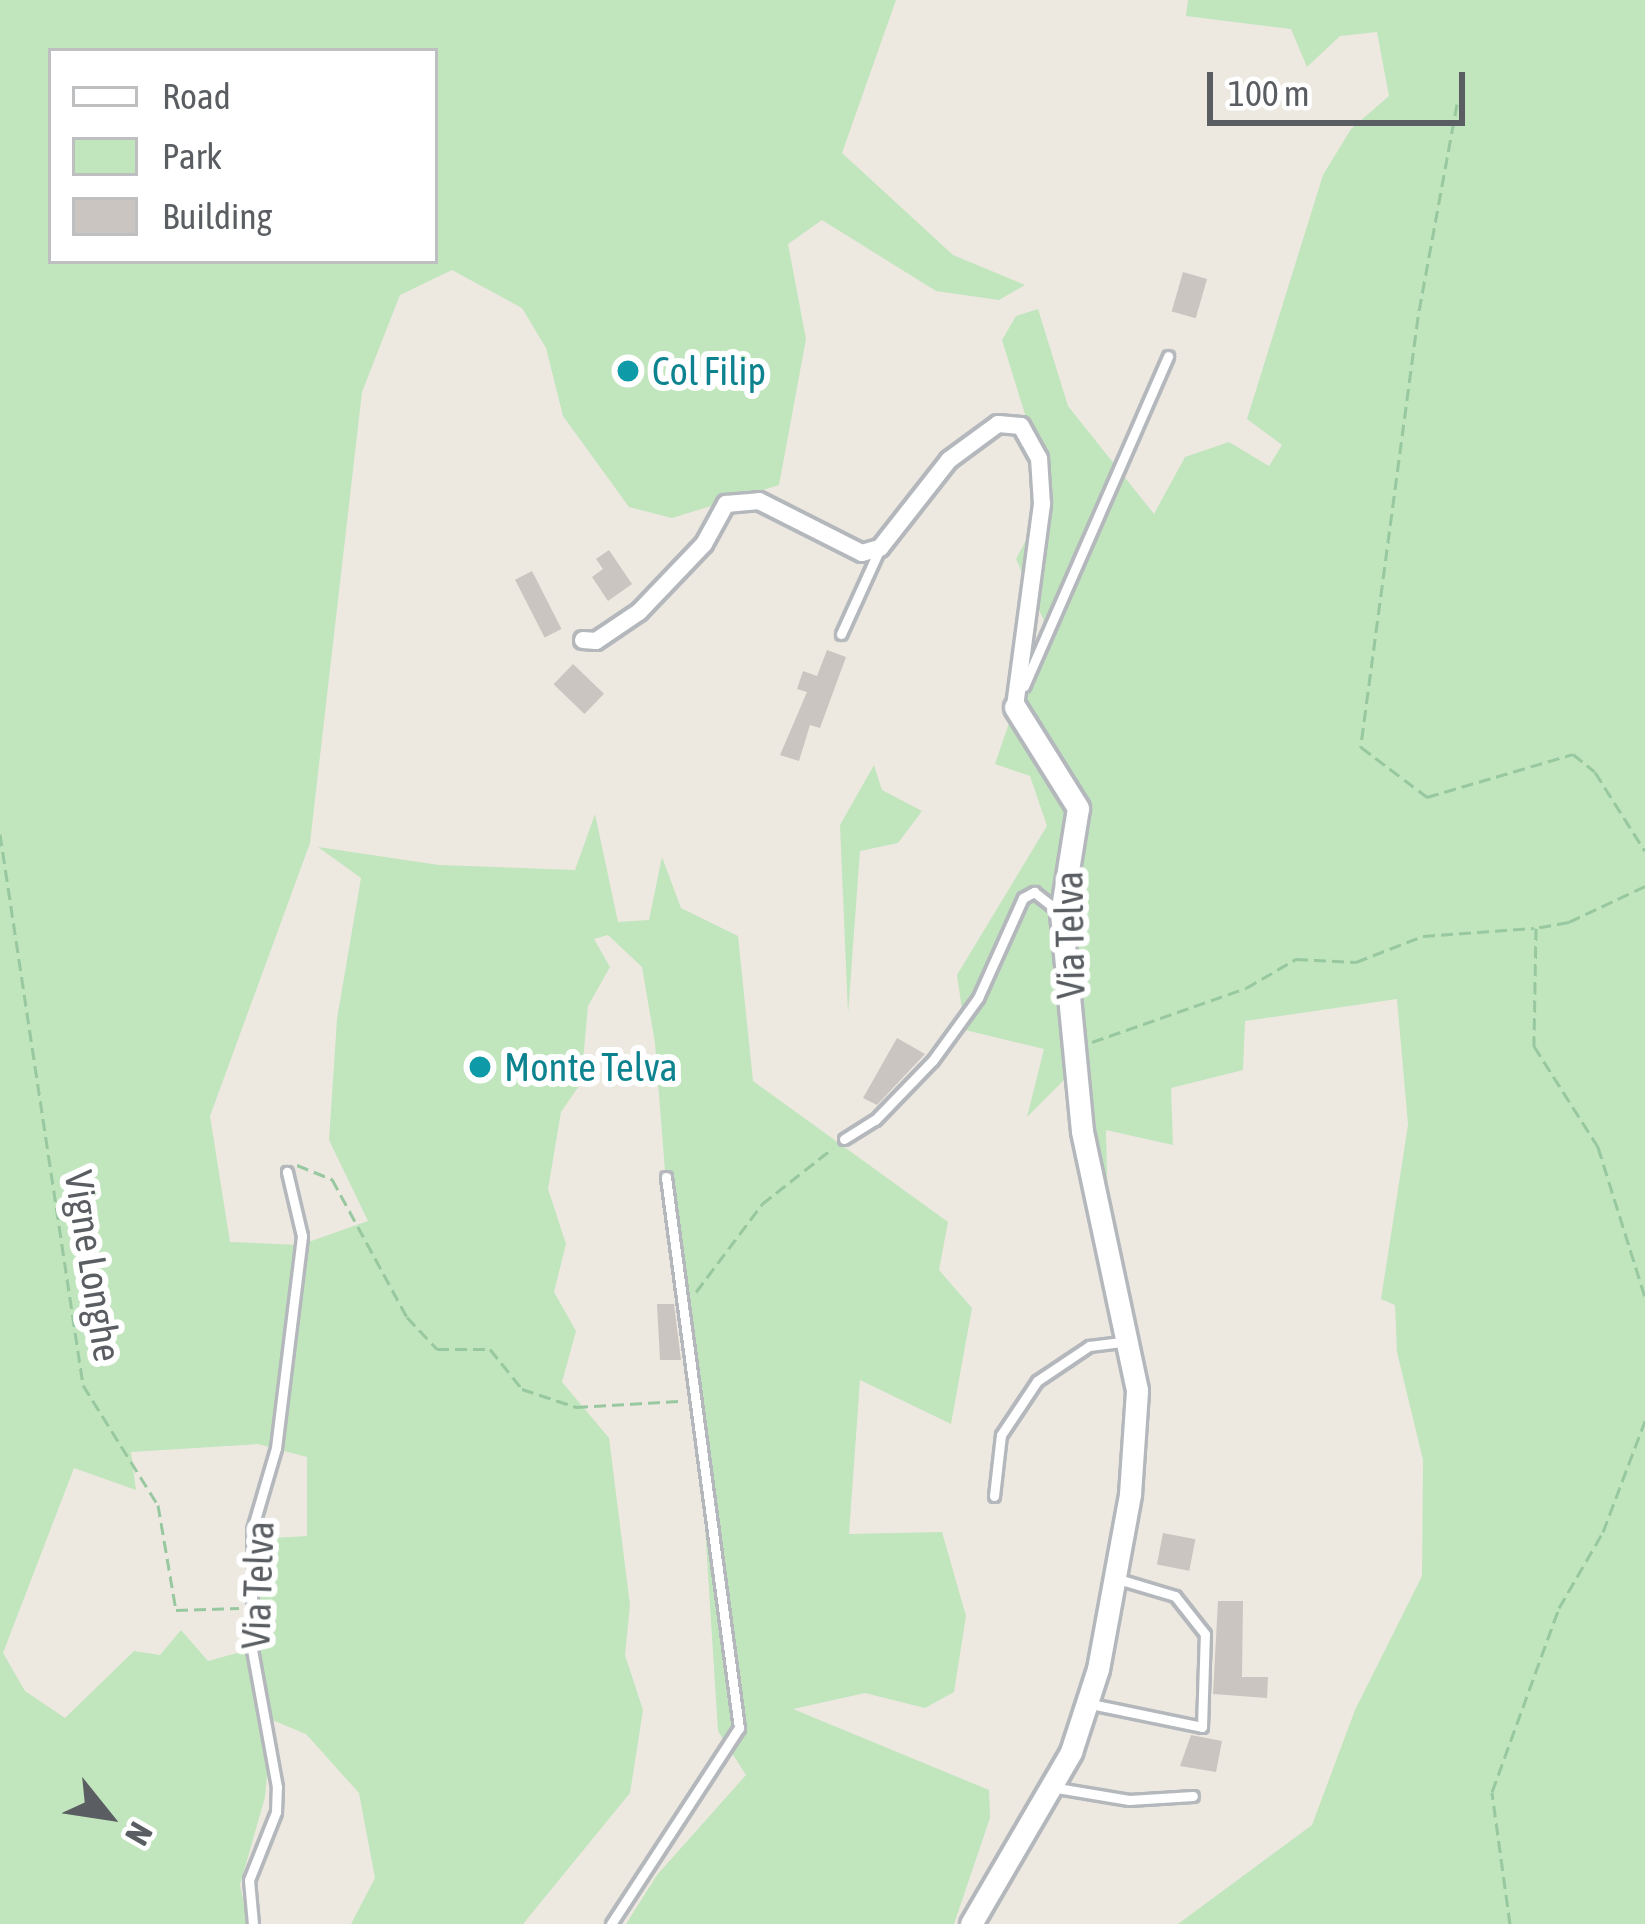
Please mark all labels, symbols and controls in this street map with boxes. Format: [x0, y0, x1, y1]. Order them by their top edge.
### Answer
legend [48, 48, 438, 264]
scale bar [1213, 48, 1471, 122]
text: 100 m [1228, 72, 1310, 114]
text: Road [162, 75, 231, 117]
text: Park [162, 135, 222, 177]
text: Building [162, 195, 272, 237]
place label: Col Filip [652, 348, 766, 394]
marker: Col Filip [615, 358, 641, 384]
street label: Via Telva [1045, 871, 1095, 999]
place label: Monte Telva [504, 1044, 678, 1090]
marker: Monte Telva [467, 1054, 493, 1080]
street label: Vigne Longhe [55, 1167, 131, 1365]
street label: Via Telva [232, 1520, 284, 1650]
north arrow [48, 1756, 168, 1876]
text: N [118, 1816, 161, 1852]

